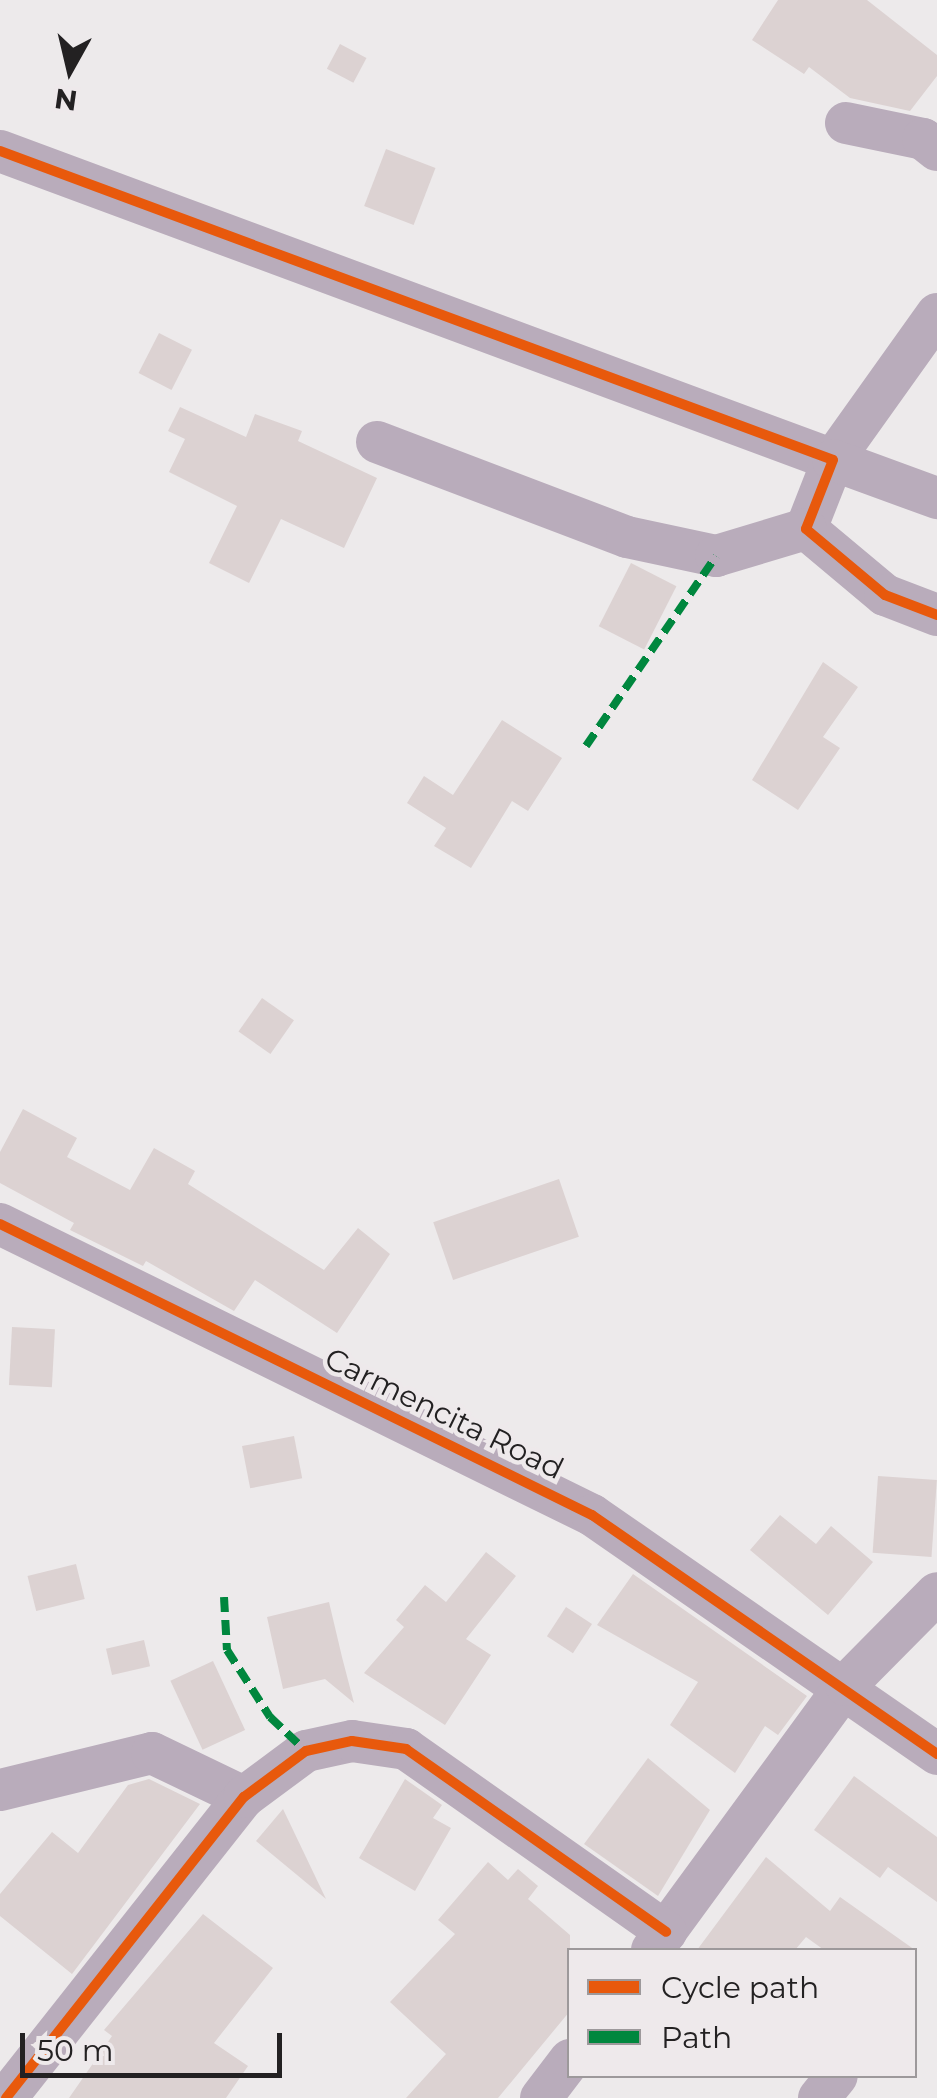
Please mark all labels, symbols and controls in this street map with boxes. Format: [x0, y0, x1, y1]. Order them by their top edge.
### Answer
north arrow [20, 20, 120, 120]
text: N [52, 81, 79, 118]
street label: Carmencita Road [319, 1341, 569, 1487]
legend [567, 1948, 917, 2078]
text: Cycle path [661, 1969, 819, 2006]
scale bar [25, 2013, 288, 2075]
text: Path [661, 2019, 732, 2056]
text: 50 m [37, 2032, 114, 2069]

